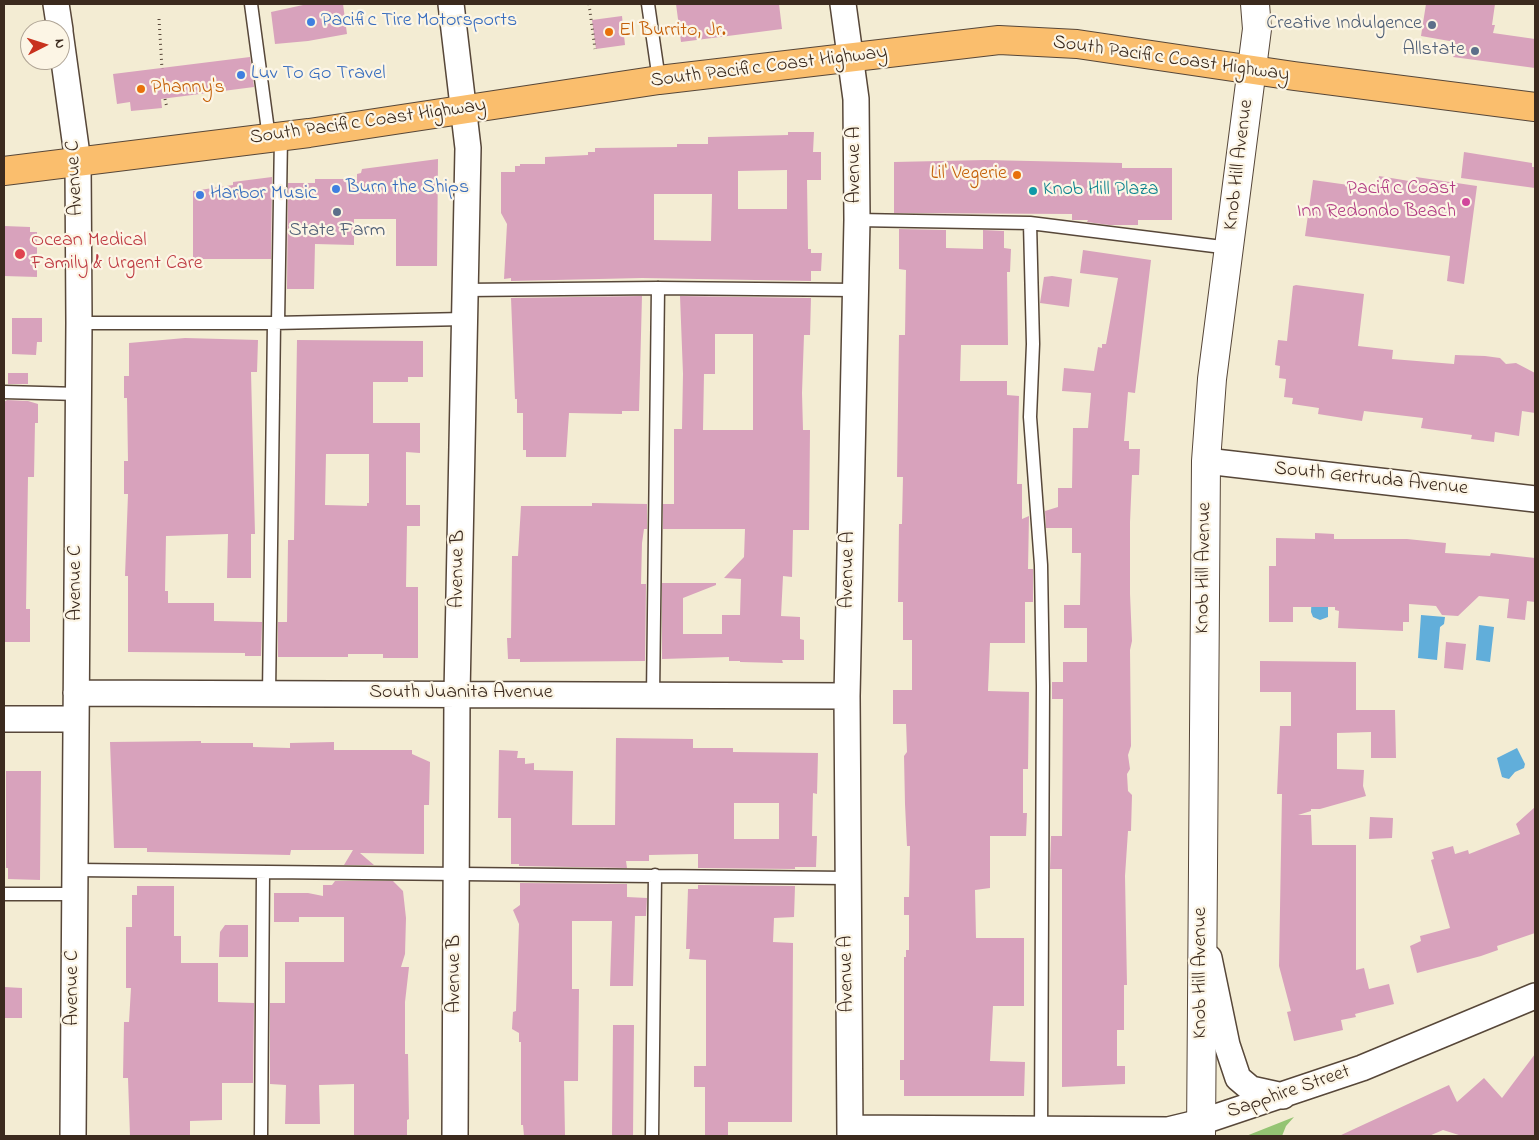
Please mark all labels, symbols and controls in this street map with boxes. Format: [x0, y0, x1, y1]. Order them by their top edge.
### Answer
place label: Pacific Tire Motorsports [321, 10, 517, 34]
place label: Creative Indulgence [1266, 13, 1422, 37]
marker: Pacific Tire Motorsports [305, 16, 317, 28]
marker: Creative Indulgence [1426, 19, 1438, 31]
north arrow [20, 20, 70, 70]
place label: El Burrito, Jr. [619, 20, 726, 44]
marker: El Burrito, Jr. [603, 26, 615, 38]
street label: South Pacific Coast Highway [1051, 32, 1291, 88]
text: N [49, 38, 70, 49]
place label: Allstate [1403, 39, 1465, 63]
street label: South Pacific Coast Highway [649, 42, 889, 94]
marker: Allstate [1469, 45, 1481, 57]
place label: Luv To Go Travel [251, 63, 386, 87]
marker: Luv To Go Travel [235, 69, 247, 81]
place label: Phanny's [151, 77, 225, 101]
marker: Phanny's [135, 83, 147, 95]
street label: South Pacific Coast Highway [248, 95, 488, 151]
street label: Knob Hill Avenue [1220, 98, 1260, 232]
street label: Avenue A [844, 126, 868, 204]
street label: Avenue C [62, 140, 90, 216]
place label: Lil' Vegerie [930, 163, 1007, 187]
marker: Lil' Vegerie [1011, 169, 1023, 181]
place label: Burn the Ships [346, 177, 469, 201]
place label: Pacific Coast Inn Redondo Beach [1297, 178, 1456, 225]
place label: Knob Hill Plaza [1043, 179, 1159, 203]
place label: Harbor Music [210, 183, 317, 207]
marker: Burn the Ships [330, 183, 342, 195]
marker: Knob Hill Plaza [1027, 185, 1039, 197]
marker: Harbor Music [194, 189, 206, 201]
marker: Pacific Coast Inn Redondo Beach [1460, 196, 1472, 208]
marker: State Farm [331, 206, 343, 218]
place label: State Farm [289, 220, 385, 244]
place label: Ocean Medical Family & Urgent Care [31, 230, 203, 277]
marker: Ocean Medical Family & Urgent Care [13, 247, 27, 261]
street label: South Gertruda Avenue [1273, 458, 1469, 502]
street label: Knob Hill Avenue [1192, 502, 1218, 634]
street label: Avenue B [446, 530, 472, 608]
street label: Avenue A [836, 531, 862, 609]
street label: Avenue C [65, 545, 89, 621]
street label: South Juanita Avenue [369, 682, 553, 706]
street label: Knob Hill Avenue [1190, 907, 1214, 1039]
street label: Avenue B [444, 935, 468, 1013]
street label: Avenue A [835, 935, 861, 1013]
street label: Avenue C [62, 950, 86, 1026]
street label: Sapphire Street [1224, 1061, 1354, 1125]

